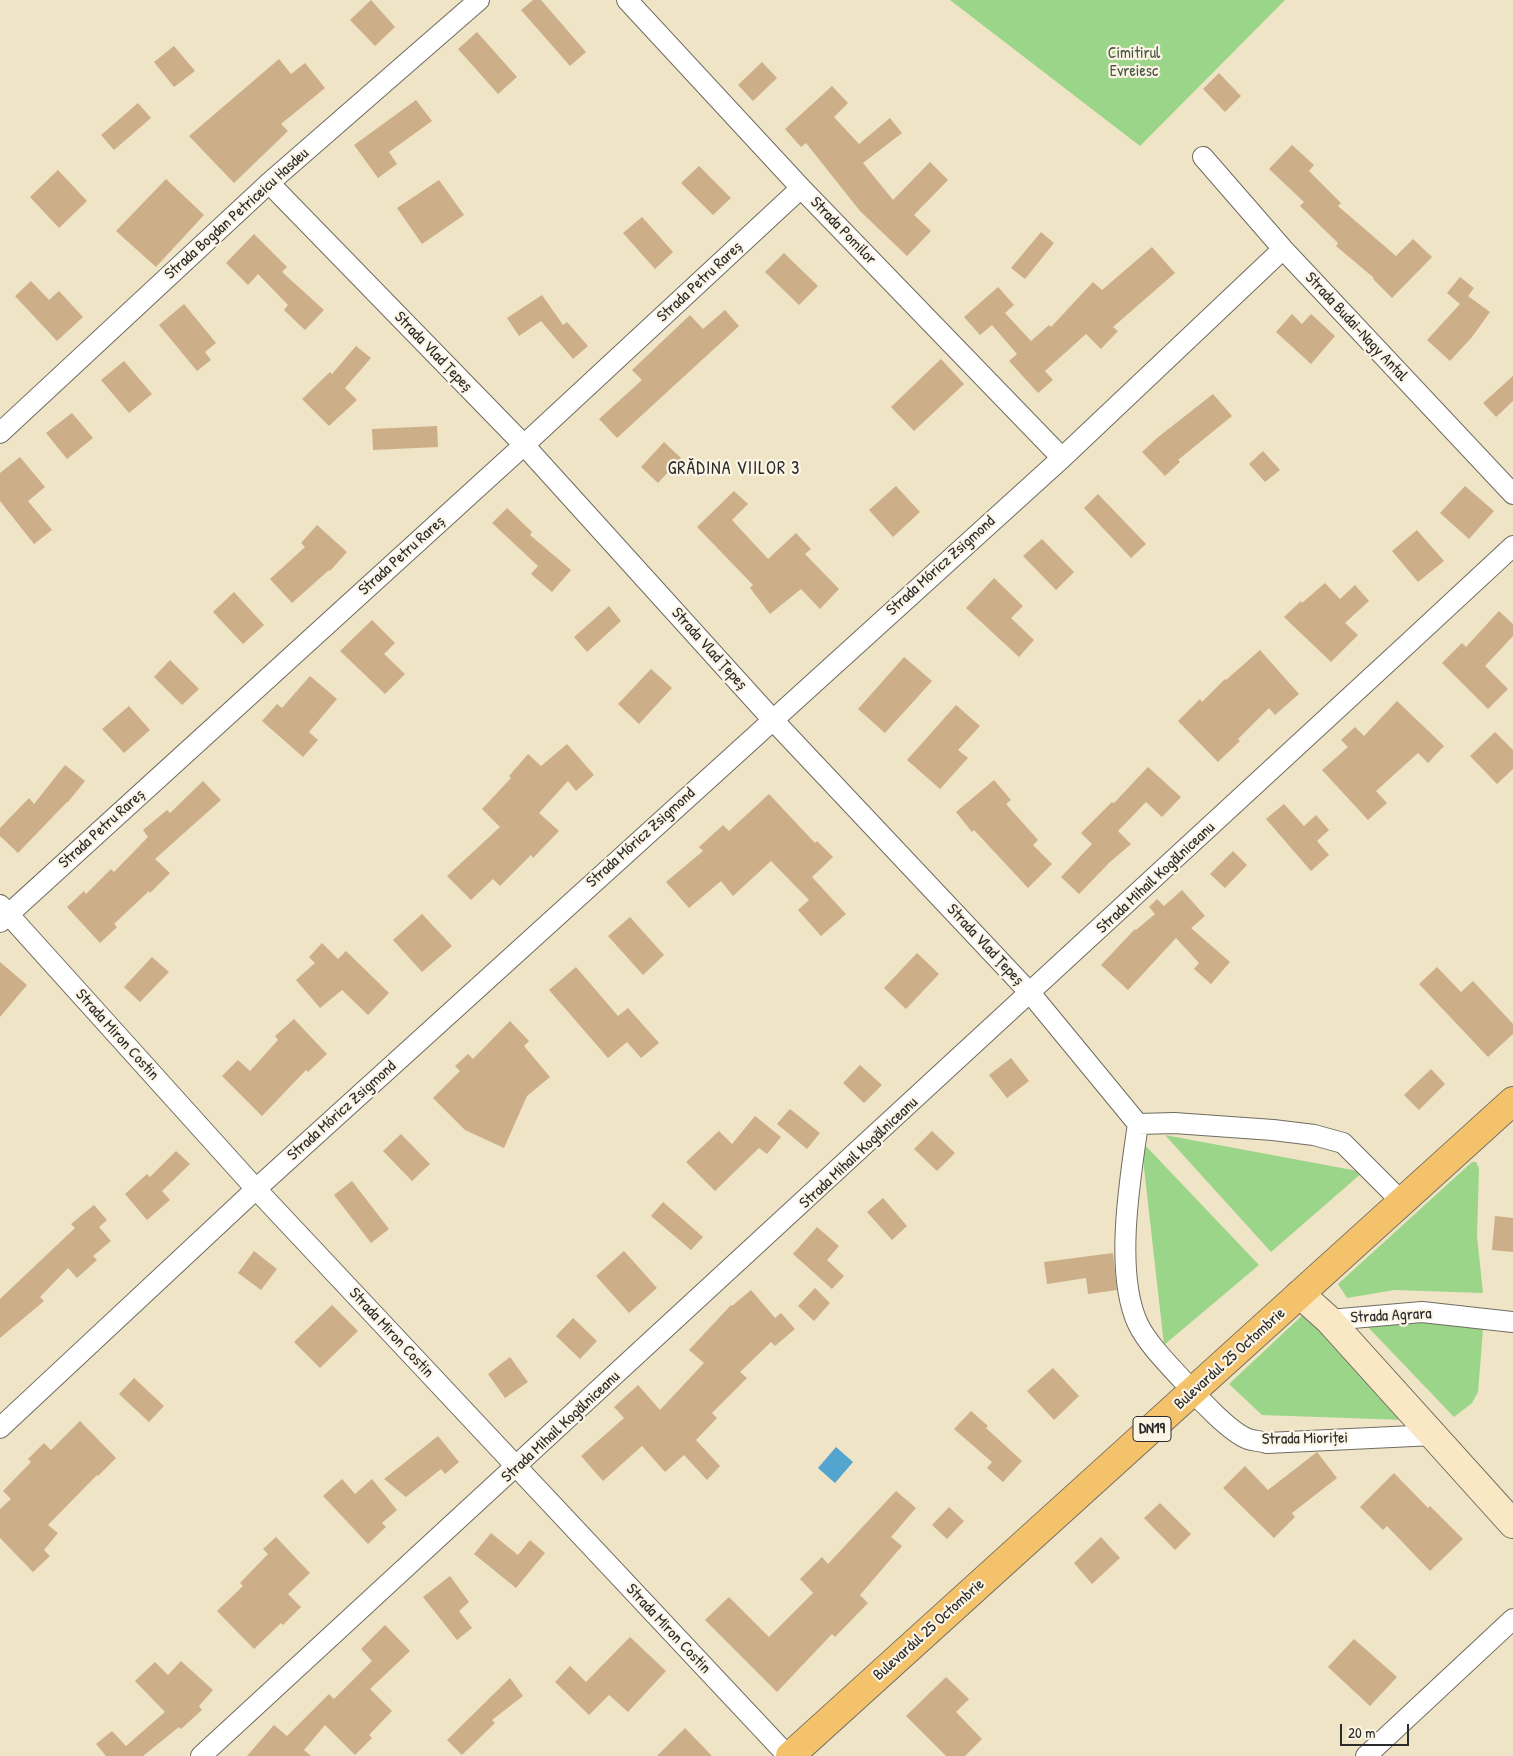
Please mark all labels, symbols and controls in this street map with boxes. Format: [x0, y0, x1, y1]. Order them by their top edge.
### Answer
park label: Cimitirul Evreiesc [1108, 44, 1160, 82]
street label: Strada Bogdan Petriceicu Hasdeu [161, 144, 313, 284]
street label: Strada Pomilor [806, 193, 880, 269]
street label: Strada Petru Rareș [653, 238, 747, 326]
street label: Strada Budai-Nagy Antal [1301, 269, 1411, 385]
street label: Strada Vlad Țepeș [390, 308, 476, 396]
district label: GRĂDINA VIILOR 3 [666, 458, 802, 480]
street label: Strada Petru Rareș [355, 512, 449, 600]
street label: Strada Móricz Zsigmond [883, 512, 999, 620]
street label: Strada Vlad Țepeș [667, 604, 751, 694]
street label: Strada Móricz Zsigmond [583, 784, 699, 892]
street label: Strada Petru Rareș [55, 785, 149, 873]
street label: Strada Mihail Kogălniceanu [1093, 818, 1219, 938]
street label: Strada Vlad Țepeș [942, 900, 1028, 990]
street label: Strada Miron Costin [71, 986, 163, 1084]
street label: Strada Móricz Zsigmond [284, 1057, 400, 1165]
street label: Strada Mihail Kogălniceanu [796, 1093, 922, 1213]
street label: Strada Miron Costin [344, 1284, 438, 1382]
street label: Bulevardul 25 Octombrie [1170, 1304, 1290, 1414]
street label: Strada Agrara [1350, 1304, 1432, 1328]
street label: Strada Mihail Kogălniceanu [498, 1367, 624, 1487]
road number: DN19 [1133, 1416, 1171, 1442]
street label: Strada Mioriței [1262, 1429, 1348, 1449]
street label: Bulevardul 25 Octombrie [869, 1575, 989, 1685]
street label: Strada Miron Costin [621, 1580, 715, 1678]
scale bar [1343, 1714, 1412, 1746]
text: 20 m [1348, 1722, 1375, 1743]

